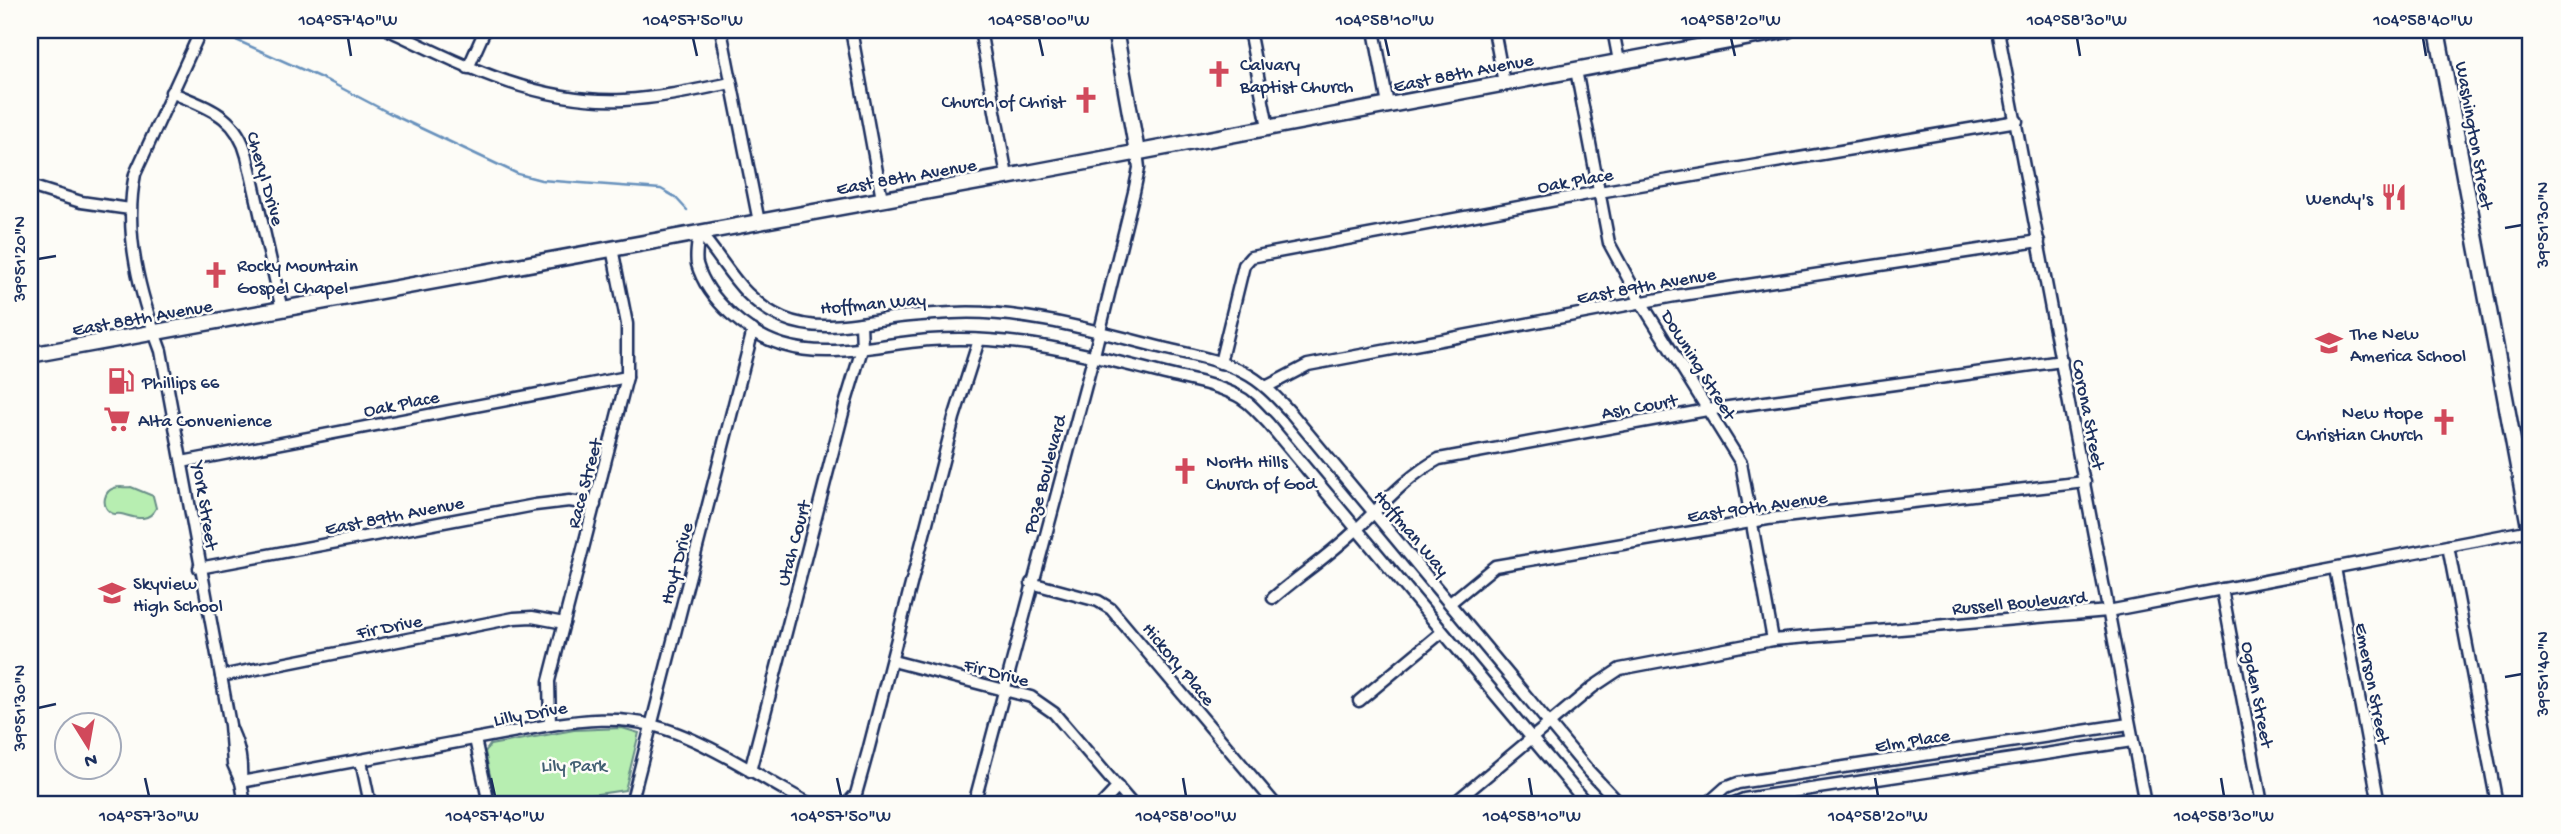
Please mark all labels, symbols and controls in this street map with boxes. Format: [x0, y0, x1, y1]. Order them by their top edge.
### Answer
text: 104°57'40"W [297, 11, 398, 32]
text: 104°57'50"W [642, 11, 743, 32]
text: 104°58'00"W [987, 11, 1090, 32]
text: 104°58'10"W [1335, 11, 1434, 32]
text: 104°58'20"W [1680, 11, 1781, 32]
text: 104°58'30"W [2026, 11, 2127, 32]
text: 104°58'40"W [2372, 11, 2473, 32]
street label: East 88th Avenue [1392, 50, 1536, 99]
place label: Calvary Baptist Church [1239, 55, 1354, 100]
church icon: Calvary Baptist Church [1204, 59, 1234, 89]
street label: Washington Street [2448, 60, 2497, 214]
church icon: Church of Christ [1071, 85, 1101, 115]
place label: Church of Christ [941, 92, 1067, 115]
street label: Cheryl Drive [239, 129, 288, 229]
street label: East 88th Avenue [835, 155, 979, 202]
street label: Oak Place [1536, 164, 1615, 200]
restaurant icon: Wendy's [2379, 182, 2409, 212]
text: 39°51'30"N [2534, 182, 2555, 269]
place label: Wendy's [2306, 189, 2374, 212]
text: 39°51'20"N [11, 216, 32, 303]
place label: Rocky Mountain Gospel Chapel [237, 256, 358, 301]
church icon: Rocky Mountain Gospel Chapel [201, 260, 231, 290]
street label: East 89th Avenue [1575, 264, 1718, 311]
street label: Hoffman Way [820, 289, 928, 322]
street label: East 88th Avenue [71, 296, 215, 343]
street label: Downing Street [1653, 305, 1741, 427]
place label: The New America School [2349, 324, 2466, 369]
school or university icon: The New America School [2314, 328, 2344, 358]
street label: Corona Street [2065, 358, 2109, 474]
fuel station icon: Phillips 66 [106, 366, 136, 396]
place label: Phillips 66 [141, 373, 220, 396]
street label: Oak Place [362, 387, 442, 424]
street label: Ash Court [1600, 390, 1681, 426]
place label: New Hope Christian Church [2296, 403, 2423, 448]
supermarket icon: Alta Convenience [102, 404, 132, 434]
church icon: New Hope Christian Church [2429, 407, 2459, 437]
place label: Alta Convenience [138, 411, 272, 434]
street label: Poze Boulevard [1019, 411, 1074, 538]
street label: Race Street [563, 434, 610, 531]
place label: North Hills Church of God [1206, 452, 1318, 497]
church icon: North Hills Church of God [1170, 456, 1200, 486]
street label: York Street [185, 458, 222, 554]
street label: Hoffman Way [1367, 486, 1454, 583]
street label: East 90th Avenue [1686, 487, 1829, 530]
street label: East 89th Avenue [323, 493, 466, 542]
street label: Utah Court [773, 496, 818, 589]
street label: Hoyt Drive [656, 520, 700, 607]
place label: Skyview High School [133, 574, 223, 619]
school or university icon: Skyview High School [97, 578, 127, 608]
street label: Russell Boulevard [1951, 587, 2089, 622]
street label: Fir Drive [354, 611, 425, 646]
street label: Hickory Place [1136, 619, 1219, 712]
street label: Emerson Street [2348, 621, 2394, 748]
text: 39°51'40"N [2534, 631, 2555, 718]
street label: Ogden Street [2234, 640, 2278, 752]
street label: Fir Drive [960, 654, 1031, 694]
text: 39°51'30"N [11, 665, 32, 752]
street label: Lilly Drive [492, 698, 570, 733]
north arrow [52, 712, 122, 782]
street label: Elm Place [1873, 725, 1952, 760]
text: N [82, 747, 99, 772]
park label: Lily Park [541, 756, 608, 779]
text: 104°57'30"W [98, 807, 199, 828]
text: 104°57'40"W [444, 807, 545, 828]
text: 104°57'50"W [790, 807, 891, 828]
text: 104°58'00"W [1134, 807, 1237, 828]
text: 104°58'10"W [1482, 807, 1581, 828]
text: 104°58'20"W [1827, 807, 1928, 828]
text: 104°58'30"W [2173, 807, 2274, 828]

